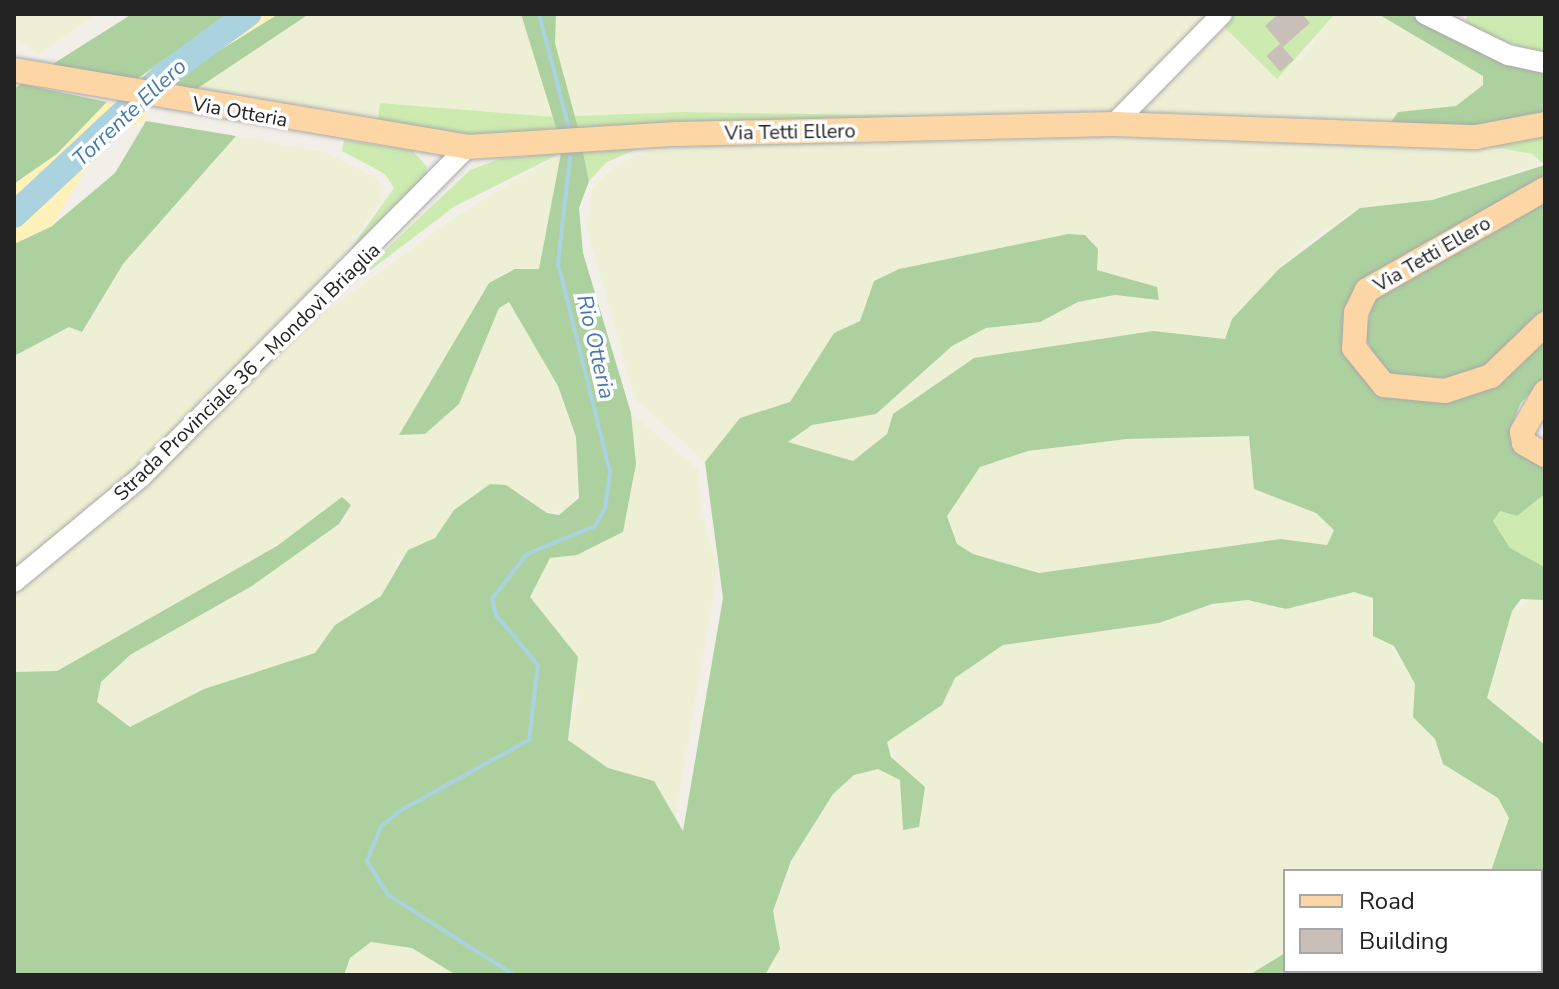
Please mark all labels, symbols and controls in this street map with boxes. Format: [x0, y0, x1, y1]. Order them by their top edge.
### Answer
water label: Torrente Ellero [68, 54, 192, 172]
street label: Via Otteria [191, 92, 289, 132]
street label: Via Tetti Ellero [724, 119, 856, 145]
street label: Via Tetti Ellero [1369, 211, 1495, 297]
street label: Strada Provinciale 36 - Mondovì Briaglia [109, 238, 385, 506]
water label: Rio Otteria [570, 292, 620, 402]
legend [1283, 869, 1543, 973]
text: Road [1359, 885, 1415, 917]
text: Building [1359, 925, 1449, 957]

